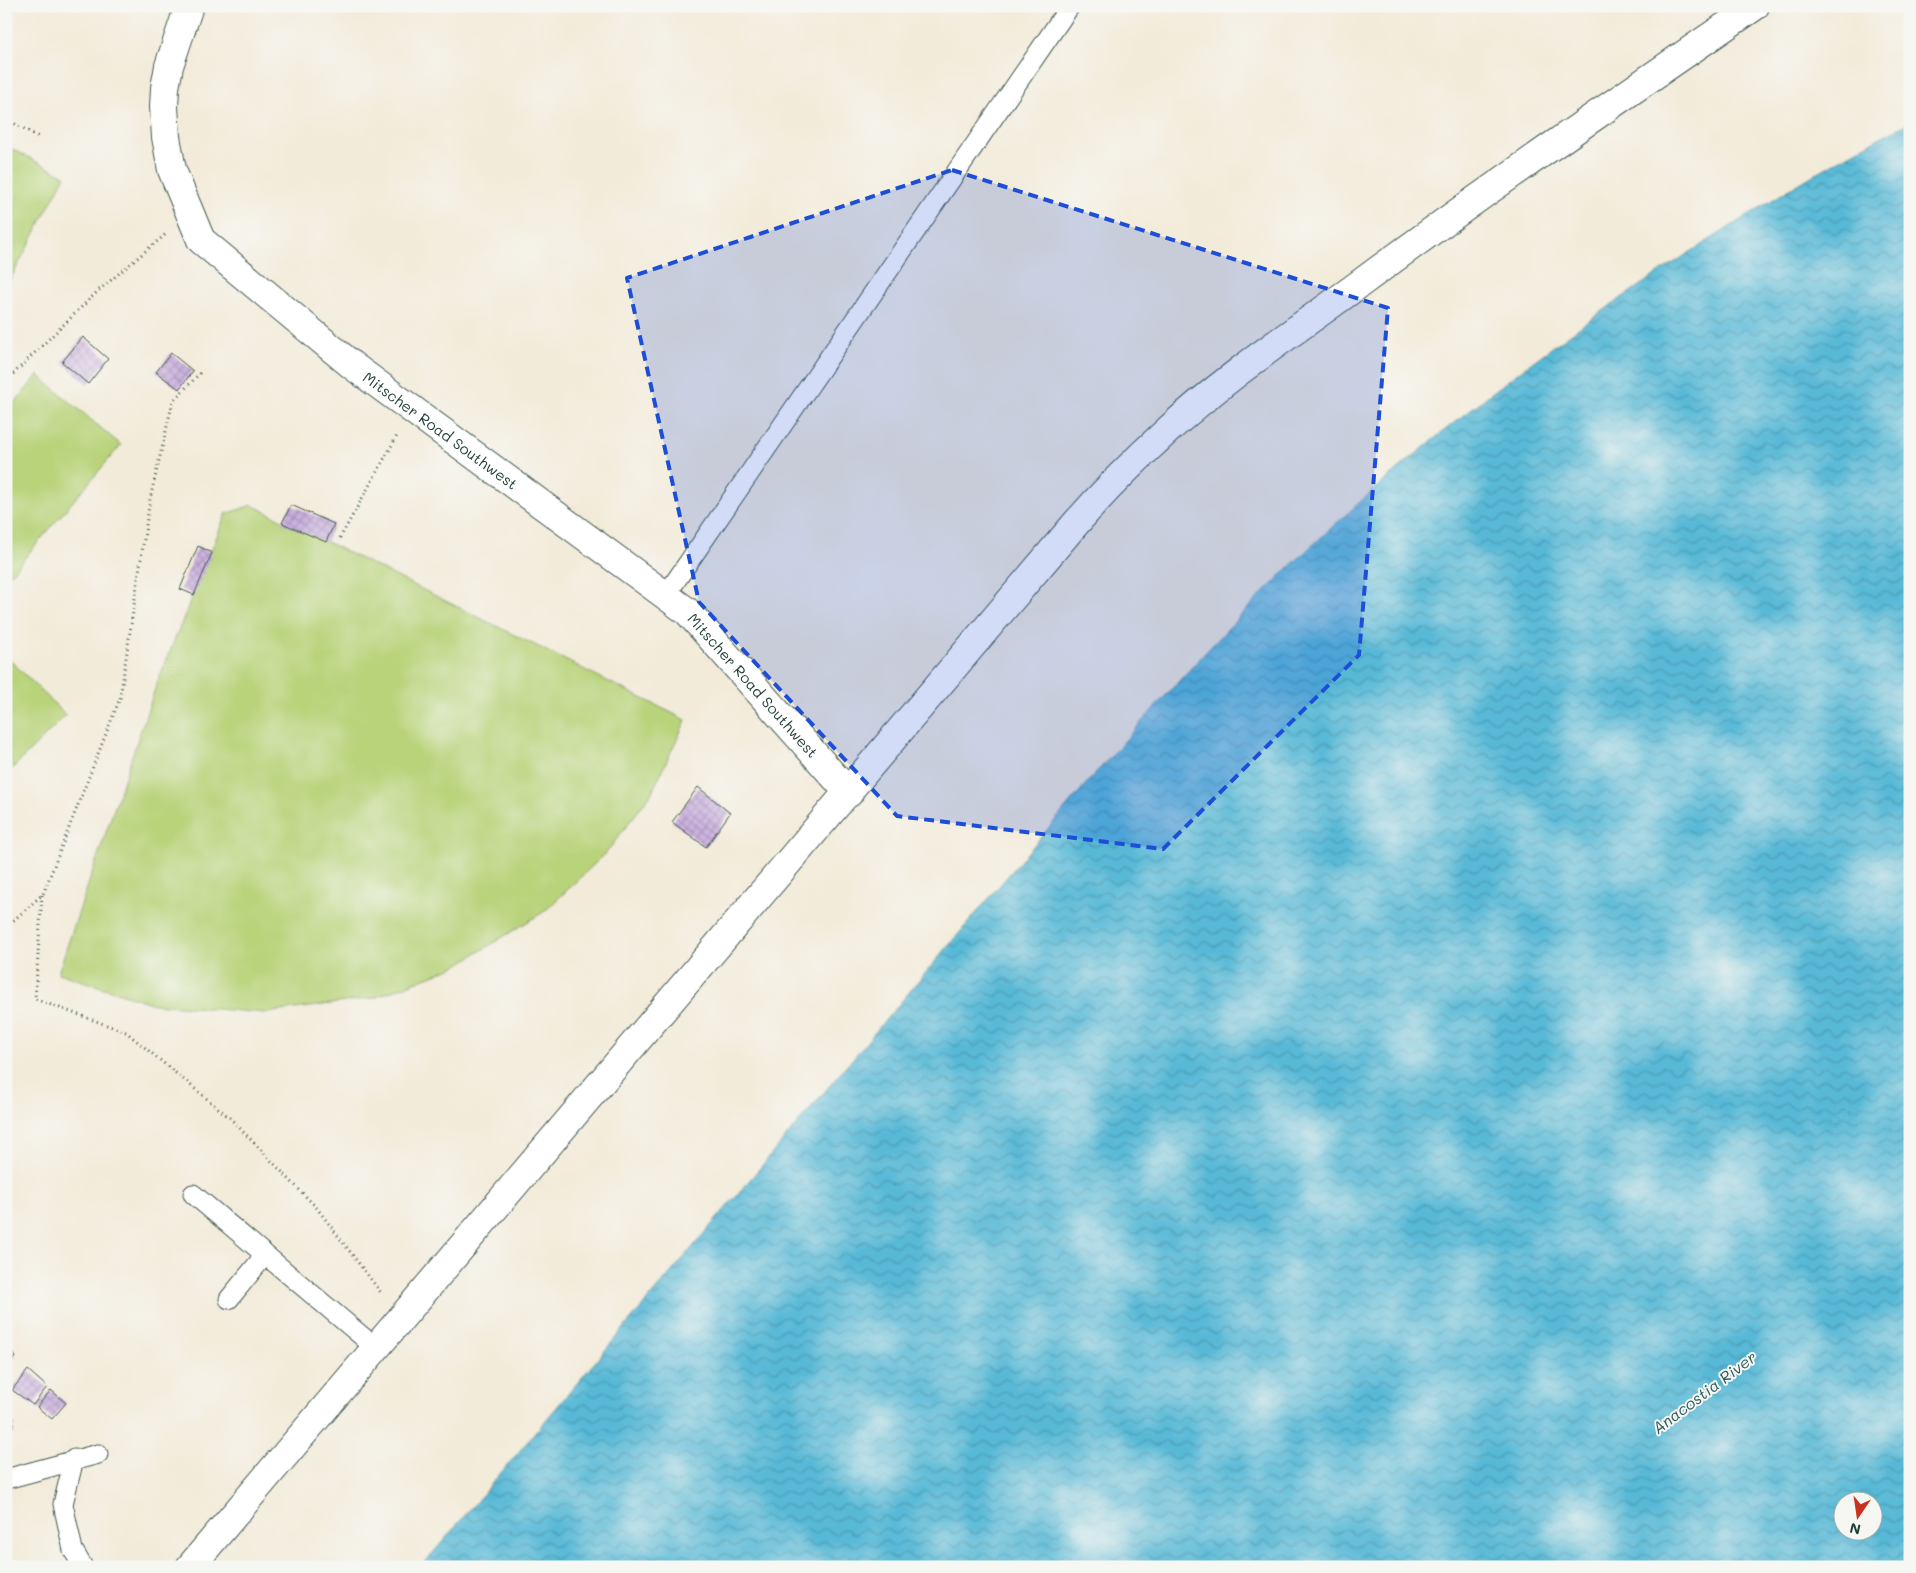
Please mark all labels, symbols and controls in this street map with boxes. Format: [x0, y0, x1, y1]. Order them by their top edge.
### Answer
street label: Mitscher Road Southwest [359, 367, 522, 494]
street label: Mitscher Road Southwest [683, 609, 823, 762]
water label: Anacostia River [1648, 1346, 1760, 1438]
north arrow [1834, 1490, 1884, 1540]
text: N [1848, 1519, 1862, 1540]

